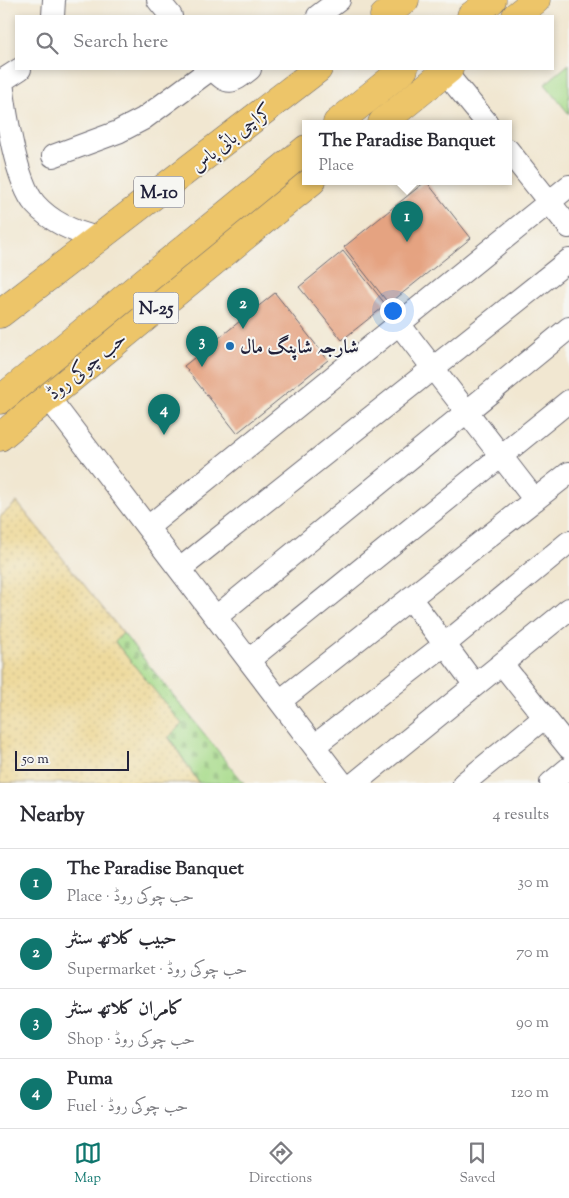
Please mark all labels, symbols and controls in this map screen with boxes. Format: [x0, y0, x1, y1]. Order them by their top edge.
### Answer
search box [15, 15, 554, 70]
icon: search [33, 29, 61, 57]
text: Search here [73, 29, 168, 56]
street label: کراچی بائی پاس [186, 98, 279, 180]
popup [302, 120, 512, 185]
text: The Paradise Banquet [319, 128, 495, 155]
text: Place [319, 155, 354, 178]
road number: M-10 [134, 176, 184, 208]
pin: 1 [391, 201, 423, 242]
pin: 2 [227, 288, 259, 329]
road number: N-25 [134, 292, 178, 324]
your location [380, 298, 406, 324]
street label: حب چوکی روڈ [42, 326, 133, 408]
pin: 3 [186, 326, 218, 367]
place label: شارجہ شاپنگ مال [240, 334, 359, 362]
marker: شارجہ شاپنگ مال [224, 340, 236, 352]
pin: 4 [148, 394, 180, 435]
scale bar [15, 748, 129, 771]
text: 50 m [22, 750, 49, 770]
text: Nearby [20, 801, 85, 831]
text: 4 results [493, 804, 549, 827]
text: The Paradise Banquet [67, 856, 244, 883]
text: 1 [33, 872, 39, 895]
text: 30 m [518, 872, 549, 895]
text: Place · حب چوکی روڈ [67, 886, 194, 909]
text: حبیب کلاتھ سنٹر [67, 926, 177, 953]
text: 2 [32, 942, 40, 965]
text: 70 m [516, 942, 549, 965]
text: Supermarket · حب چوکی روڈ [67, 959, 247, 982]
text: کامران کلاتھ سنٹر [67, 996, 183, 1023]
text: 3 [33, 1012, 39, 1035]
text: 90 m [516, 1012, 549, 1035]
text: Shop · حب چوکی روڈ [67, 1029, 195, 1052]
text: Puma [67, 1066, 113, 1093]
text: 4 [32, 1082, 40, 1105]
text: 120 m [511, 1082, 549, 1105]
text: Fuel · حب چوکی روڈ [67, 1096, 188, 1119]
tab: Map [74, 1139, 102, 1189]
tab: Directions [249, 1139, 312, 1189]
tab: Saved [459, 1139, 495, 1189]

